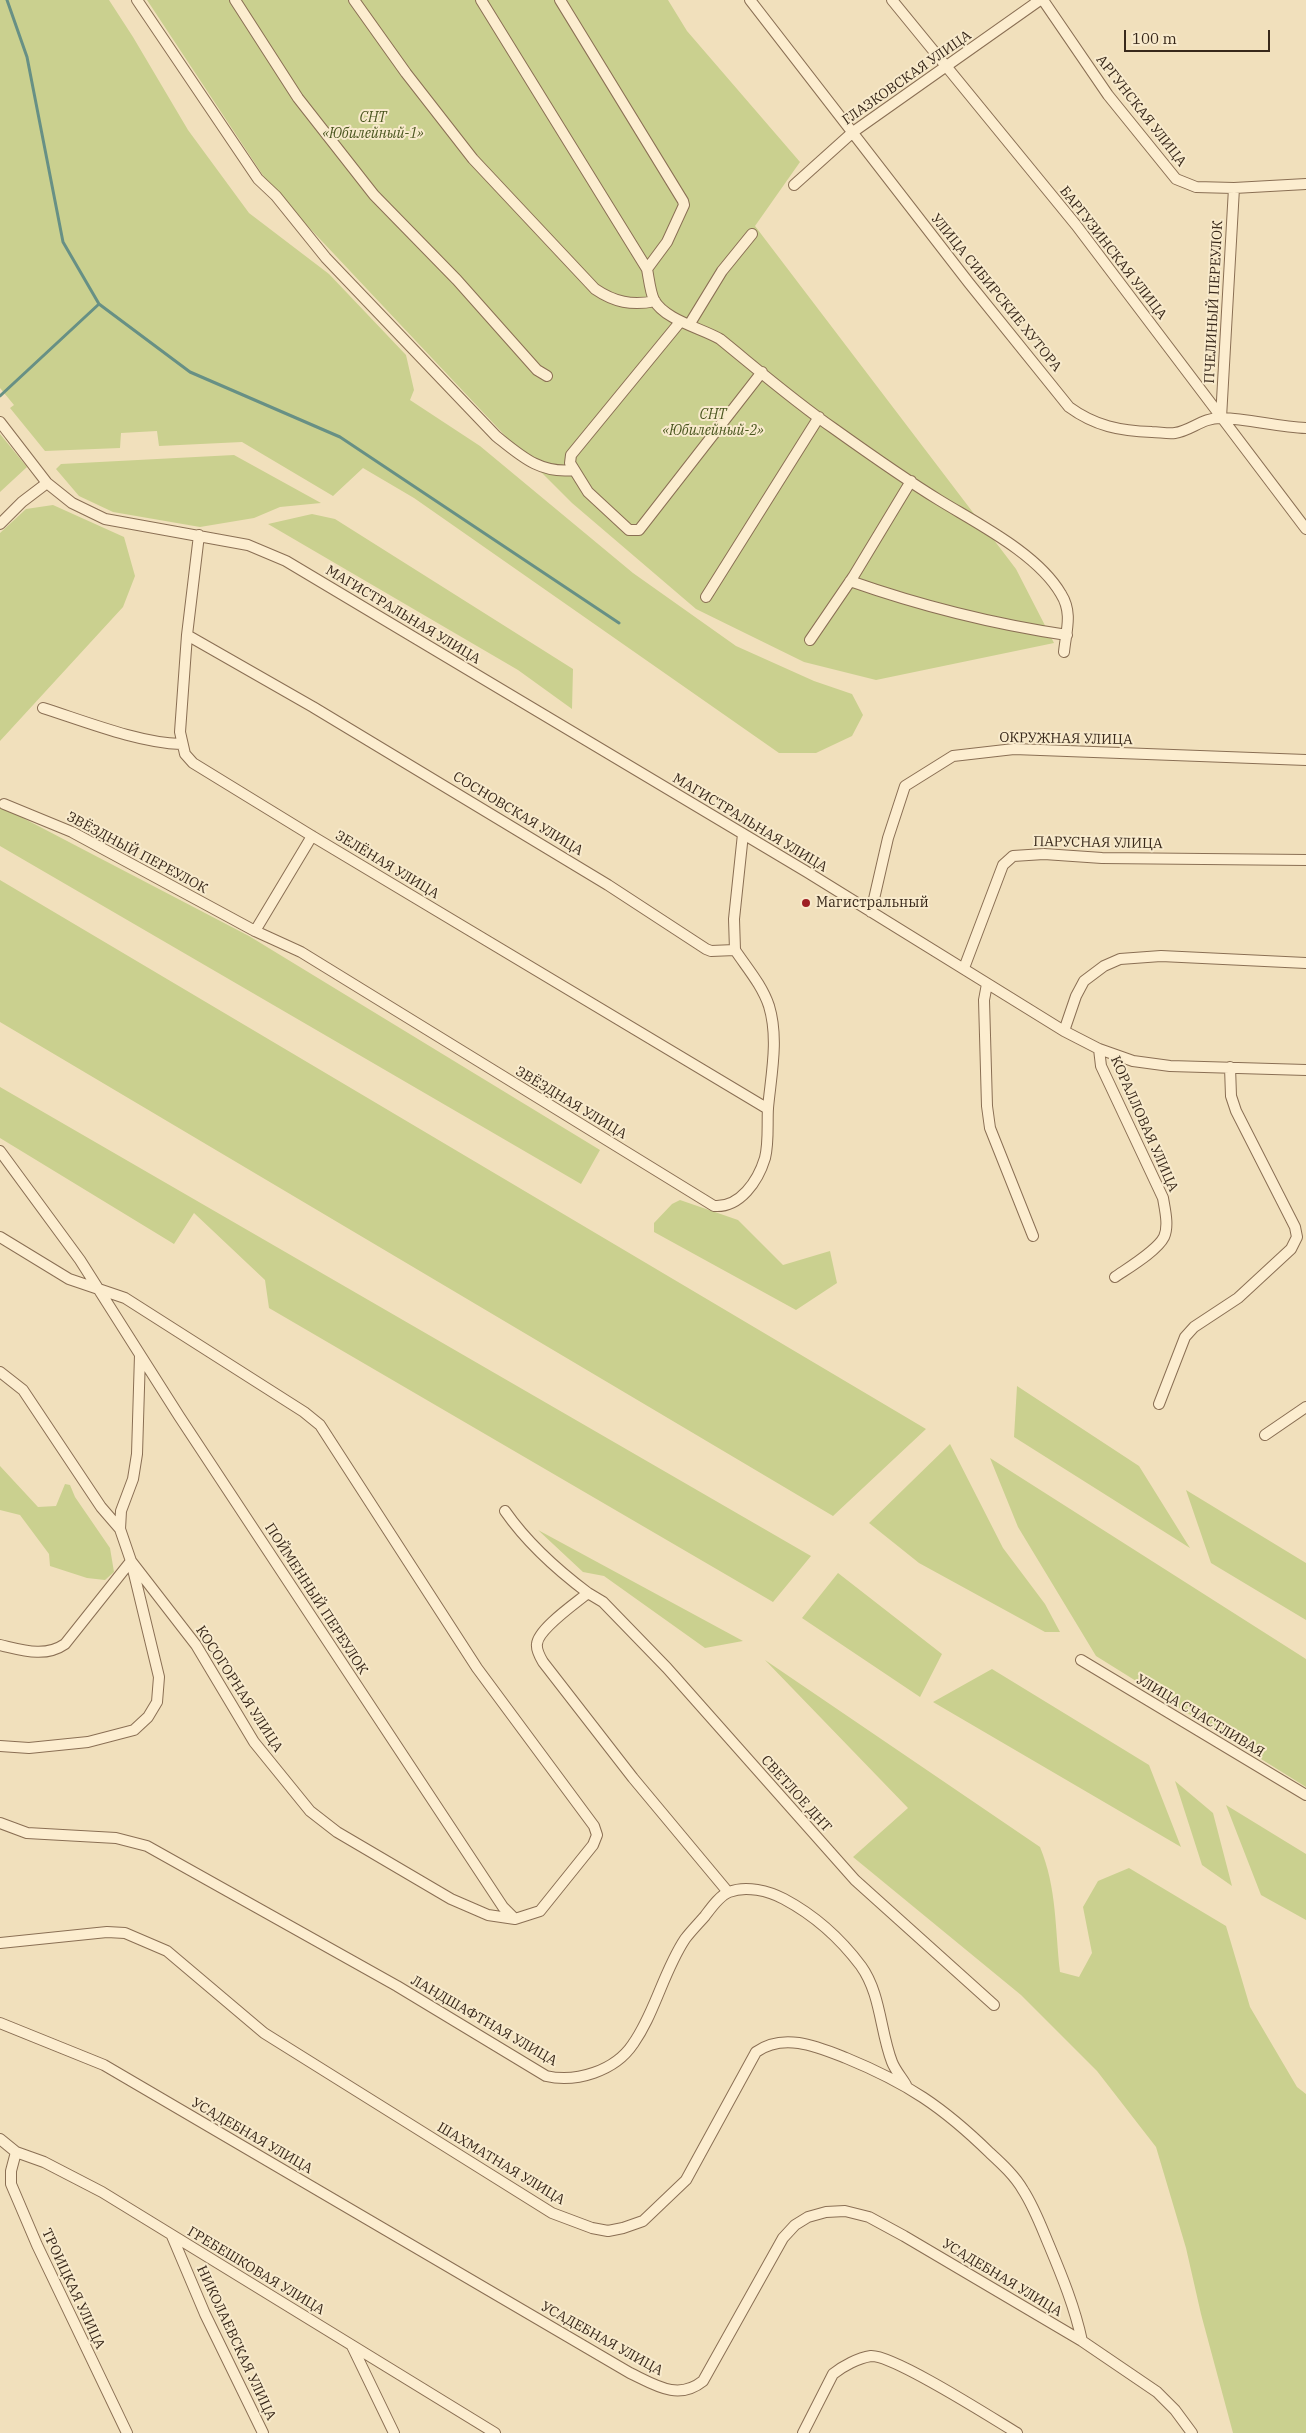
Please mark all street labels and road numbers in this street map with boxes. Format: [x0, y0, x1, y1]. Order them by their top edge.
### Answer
street label: ГЛАЗКОВСКАЯ УЛИЦА [839, 27, 975, 129]
street label: АРГУНСКАЯ УЛИЦА [1092, 52, 1190, 170]
street label: БАРГУЗИНСКАЯ УЛИЦА [1056, 183, 1170, 323]
street label: УЛИЦА СИБИРСКИЕ ХУТОРА [927, 211, 1065, 375]
street label: ПЧЕЛИНЫЙ ПЕРЕУЛОК [1201, 220, 1227, 384]
street label: МАГИСТРАЛЬНАЯ УЛИЦА [323, 562, 483, 668]
street label: ОКРУЖНАЯ УЛИЦА [999, 729, 1133, 749]
street label: СОСНОВСКАЯ УЛИЦА [450, 768, 586, 860]
street label: МАГИСТРАЛЬНАЯ УЛИЦА [670, 770, 830, 876]
street label: ЗВЁЗДНЫЙ ПЕРЕУЛОК [64, 809, 210, 897]
street label: ЗЕЛЁНАЯ УЛИЦА [332, 827, 442, 903]
street label: ПАРУСНАЯ УЛИЦА [1033, 833, 1163, 853]
street label: КОРАЛЛОВАЯ УЛИЦА [1106, 1054, 1182, 1194]
street label: ЗВЁЗДНАЯ УЛИЦА [512, 1063, 630, 1143]
street label: ПОЙМЕННЫЙ ПЕРЕУЛОК [261, 1520, 371, 1678]
street label: КОСОГОРНАЯ УЛИЦА [192, 1623, 286, 1755]
street label: УЛИЦА СЧАСТЛИВАЯ [1133, 1671, 1267, 1761]
street label: СВЕТЛОЕ ДНТ [757, 1752, 835, 1836]
street label: ЛАНДШАФТНАЯ УЛИЦА [408, 1972, 560, 2070]
street label: УСАДЕБНАЯ УЛИЦА [188, 2094, 316, 2178]
street label: ШАХМАТНАЯ УЛИЦА [434, 2119, 568, 2209]
street label: ГРЕБЕШКОВАЯ УЛИЦА [184, 2223, 328, 2319]
street label: ТРОИЦКАЯ УЛИЦА [38, 2226, 108, 2352]
street label: УСАДЕБНАЯ УЛИЦА [939, 2235, 1065, 2321]
street label: НИКОЛАЕВСКАЯ УЛИЦА [193, 2263, 279, 2423]
street label: УСАДЕБНАЯ УЛИЦА [538, 2298, 666, 2380]

